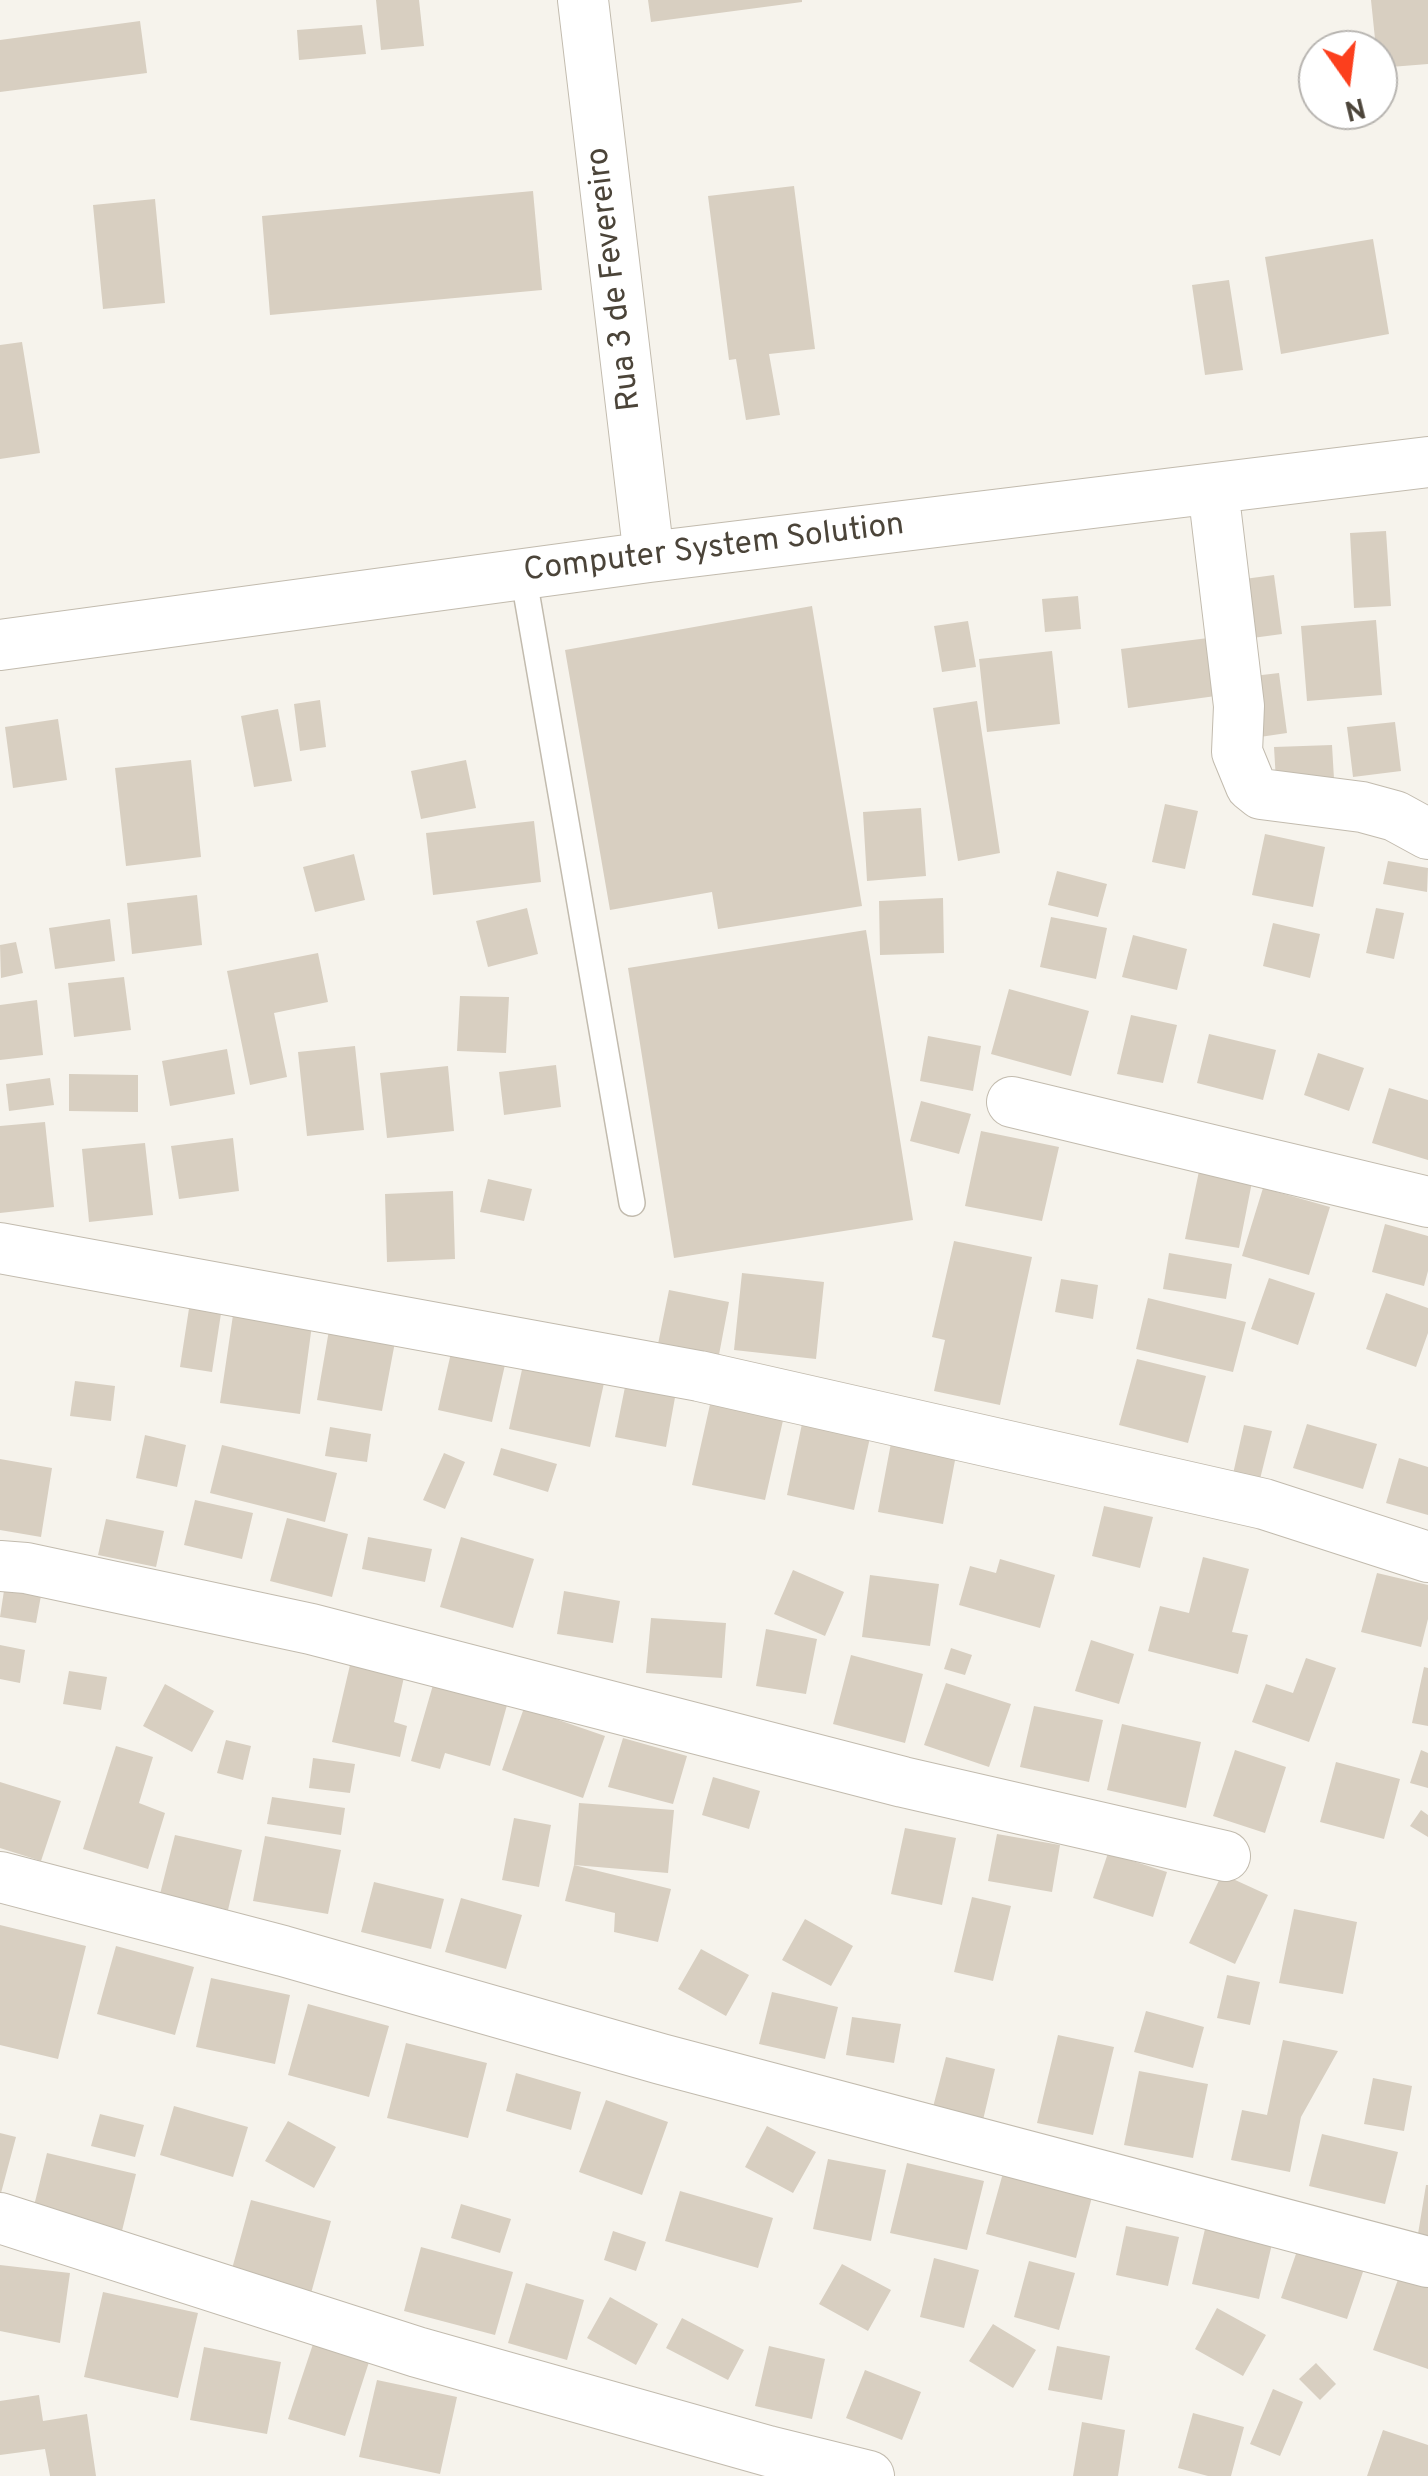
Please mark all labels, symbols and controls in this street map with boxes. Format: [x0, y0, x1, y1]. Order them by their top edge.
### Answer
north arrow [1298, 30, 1398, 130]
text: N [1341, 87, 1369, 127]
street label: Rua 3 de Fevereiro [581, 145, 651, 413]
street label: Computer System Solution [522, 508, 906, 592]

